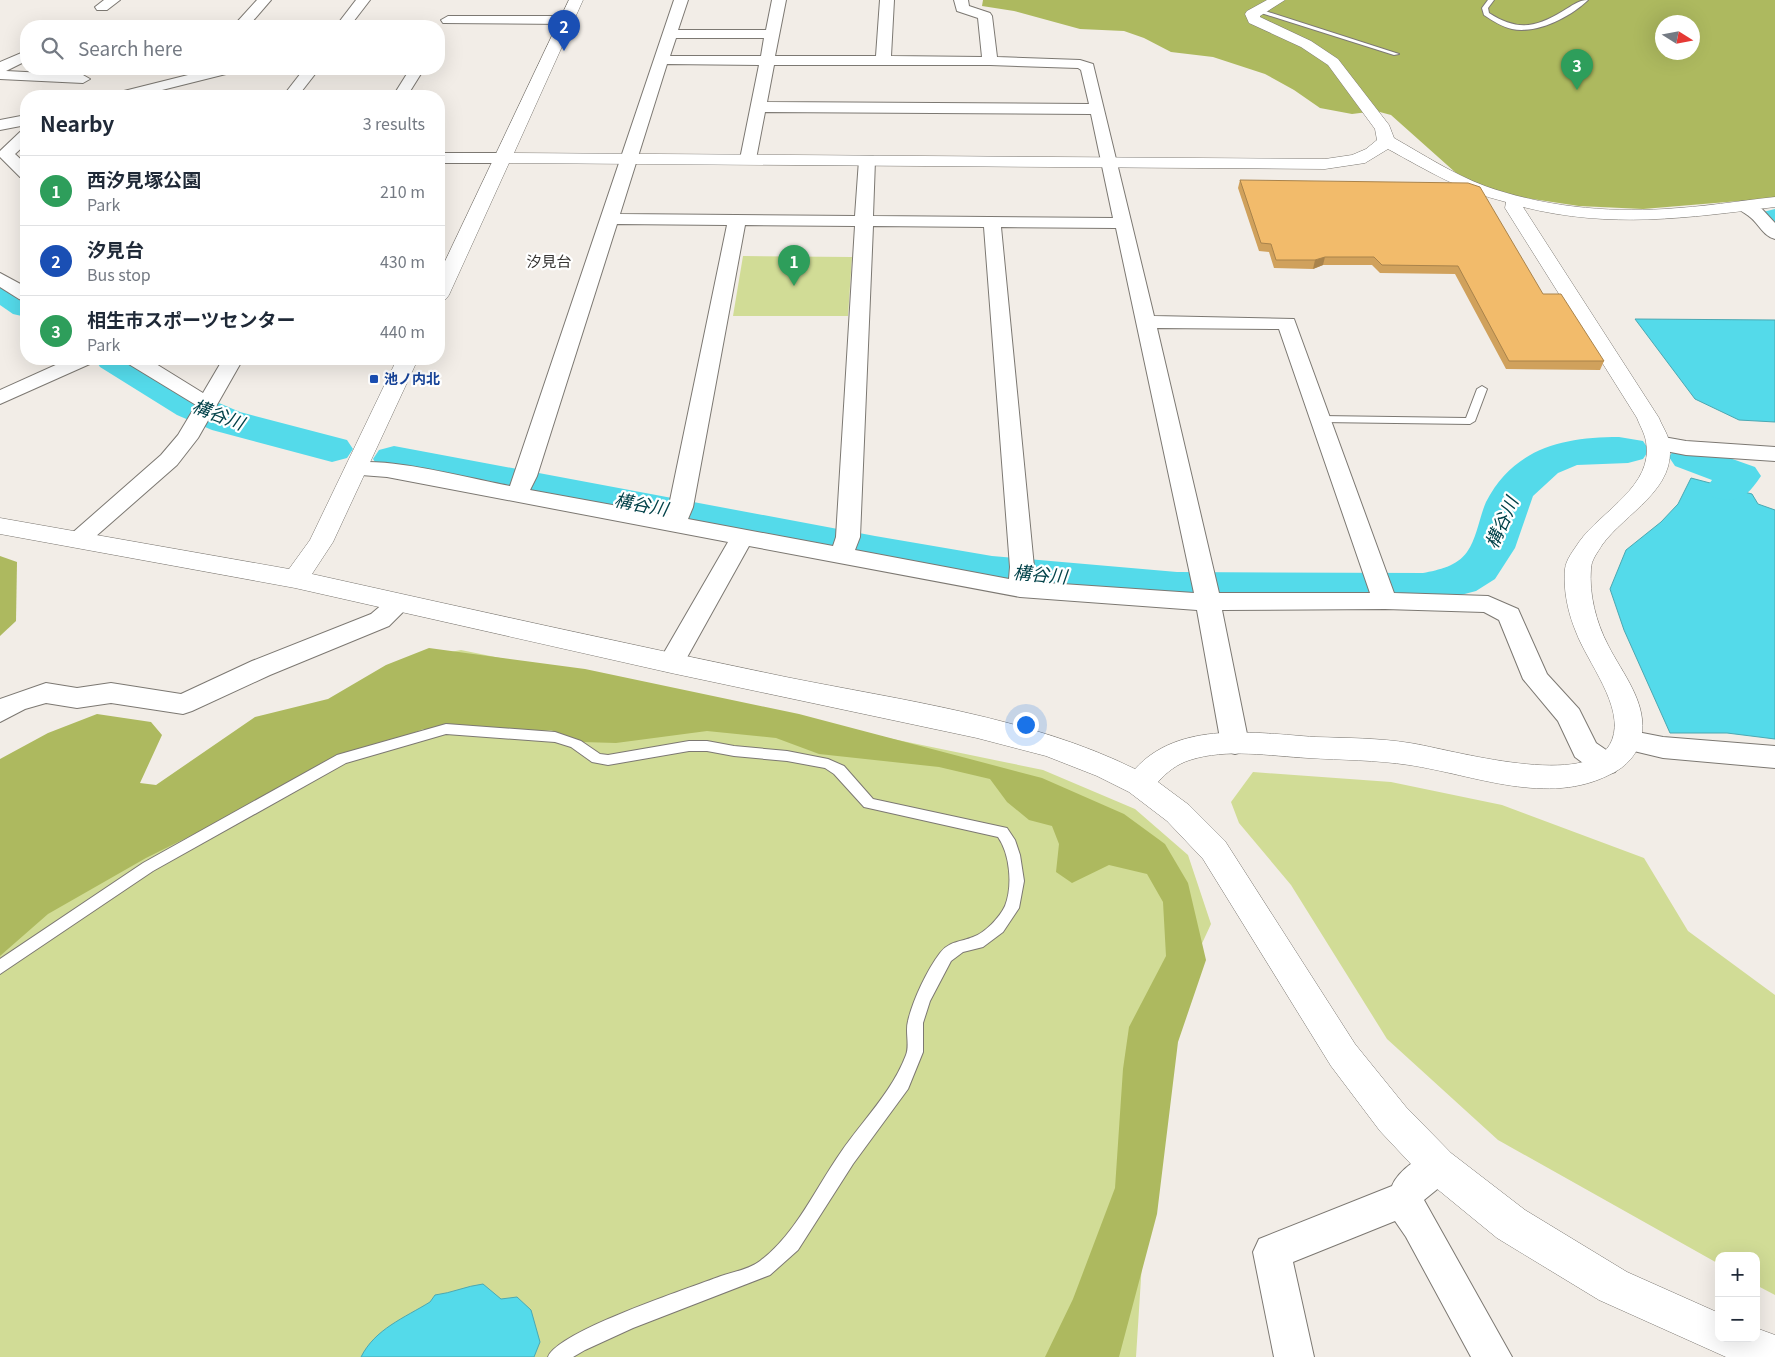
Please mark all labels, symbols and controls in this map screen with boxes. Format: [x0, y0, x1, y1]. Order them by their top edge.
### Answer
pin: 2 [548, 10, 580, 51]
north arrow [1655, 15, 1700, 60]
search box [20, 20, 445, 75]
icon: search [38, 34, 66, 62]
text: Search here [78, 34, 182, 61]
pin: 3 [1561, 49, 1593, 90]
text: Nearby [40, 108, 114, 138]
text: 3 results [363, 111, 425, 135]
text: 西汐見塚公園 [87, 165, 201, 192]
text: 1 [51, 179, 61, 203]
text: 210 m [380, 179, 425, 203]
text: Park [87, 192, 120, 216]
text: 汐見台 [87, 235, 144, 262]
pin: 1 [778, 245, 810, 286]
text: 2 [51, 249, 61, 273]
text: 430 m [380, 249, 425, 273]
district label: 汐見台 [526, 250, 572, 271]
text: Bus stop [87, 262, 151, 286]
text: 相生市スポーツセンター [87, 305, 296, 332]
text: 3 [51, 319, 61, 343]
text: 440 m [380, 319, 425, 343]
text: Park [87, 332, 120, 356]
place label: 池ノ内北 [384, 368, 440, 388]
marker: 池ノ内北 [368, 373, 380, 385]
water label: 構谷川 [189, 391, 250, 436]
water label: 構谷川 [612, 485, 672, 521]
water label: 構谷川 [1477, 490, 1524, 552]
water label: 構谷川 [1012, 558, 1070, 588]
your location [1013, 712, 1039, 738]
map controls [1715, 1252, 1760, 1342]
button: + [1715, 1252, 1760, 1297]
button: − [1715, 1297, 1760, 1342]

